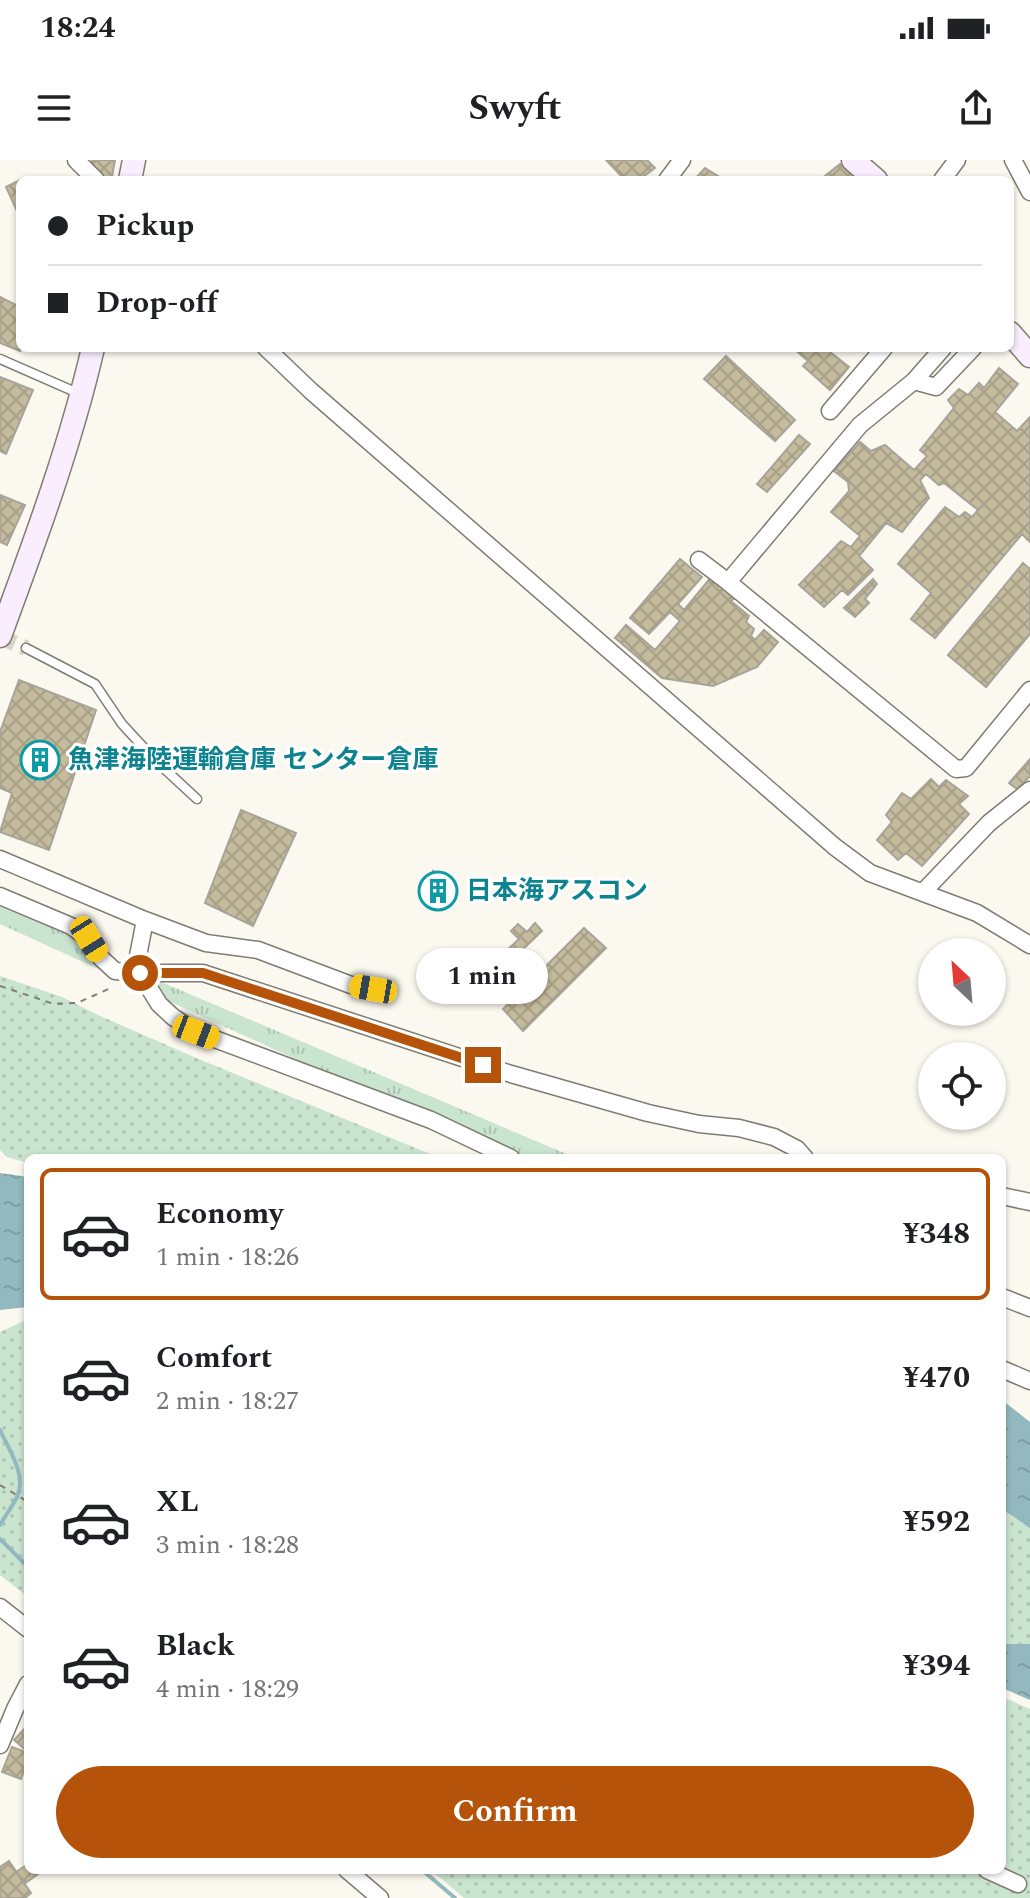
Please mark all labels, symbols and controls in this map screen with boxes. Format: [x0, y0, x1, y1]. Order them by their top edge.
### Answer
text: 18:24 [40, 5, 115, 51]
text: Swyft [469, 81, 561, 136]
icon: menu [32, 86, 76, 130]
icon: share [954, 86, 998, 130]
text: Pickup [96, 203, 194, 249]
text: Drop-off [96, 280, 217, 326]
building icon: 魚津海陸運輸倉庫 センター倉庫 [19, 739, 61, 781]
place label: 魚津海陸運輸倉庫 センター倉庫 [68, 740, 439, 780]
building icon: 日本海アスコン [417, 870, 459, 912]
place label: 日本海アスコン [466, 871, 648, 911]
car [66, 912, 112, 966]
north arrow [918, 938, 1006, 1026]
map controls [918, 938, 1006, 1130]
callout: 1 min [417, 949, 549, 1005]
route start [122, 955, 158, 991]
text: 1 min [447, 956, 517, 996]
car [347, 973, 399, 1005]
car [169, 1012, 223, 1052]
button: locate [918, 1042, 1006, 1130]
route end [465, 1047, 501, 1083]
text: Economy [156, 1191, 283, 1237]
icon: car [60, 1198, 132, 1270]
text: ¥348 [903, 1211, 970, 1257]
text: 1 min · 18:26 [156, 1237, 299, 1277]
text: Comfort [156, 1335, 272, 1381]
icon: car [60, 1342, 132, 1414]
text: ¥470 [903, 1355, 970, 1401]
text: 2 min · 18:27 [156, 1381, 299, 1421]
text: XL [156, 1479, 199, 1525]
icon: car [60, 1486, 132, 1558]
text: ¥592 [903, 1499, 970, 1545]
text: 3 min · 18:28 [156, 1525, 299, 1565]
text: Black [156, 1623, 235, 1669]
icon: car [60, 1630, 132, 1702]
text: ¥394 [903, 1643, 970, 1689]
text: 4 min · 18:29 [156, 1669, 299, 1709]
button: Confirm [56, 1766, 974, 1858]

